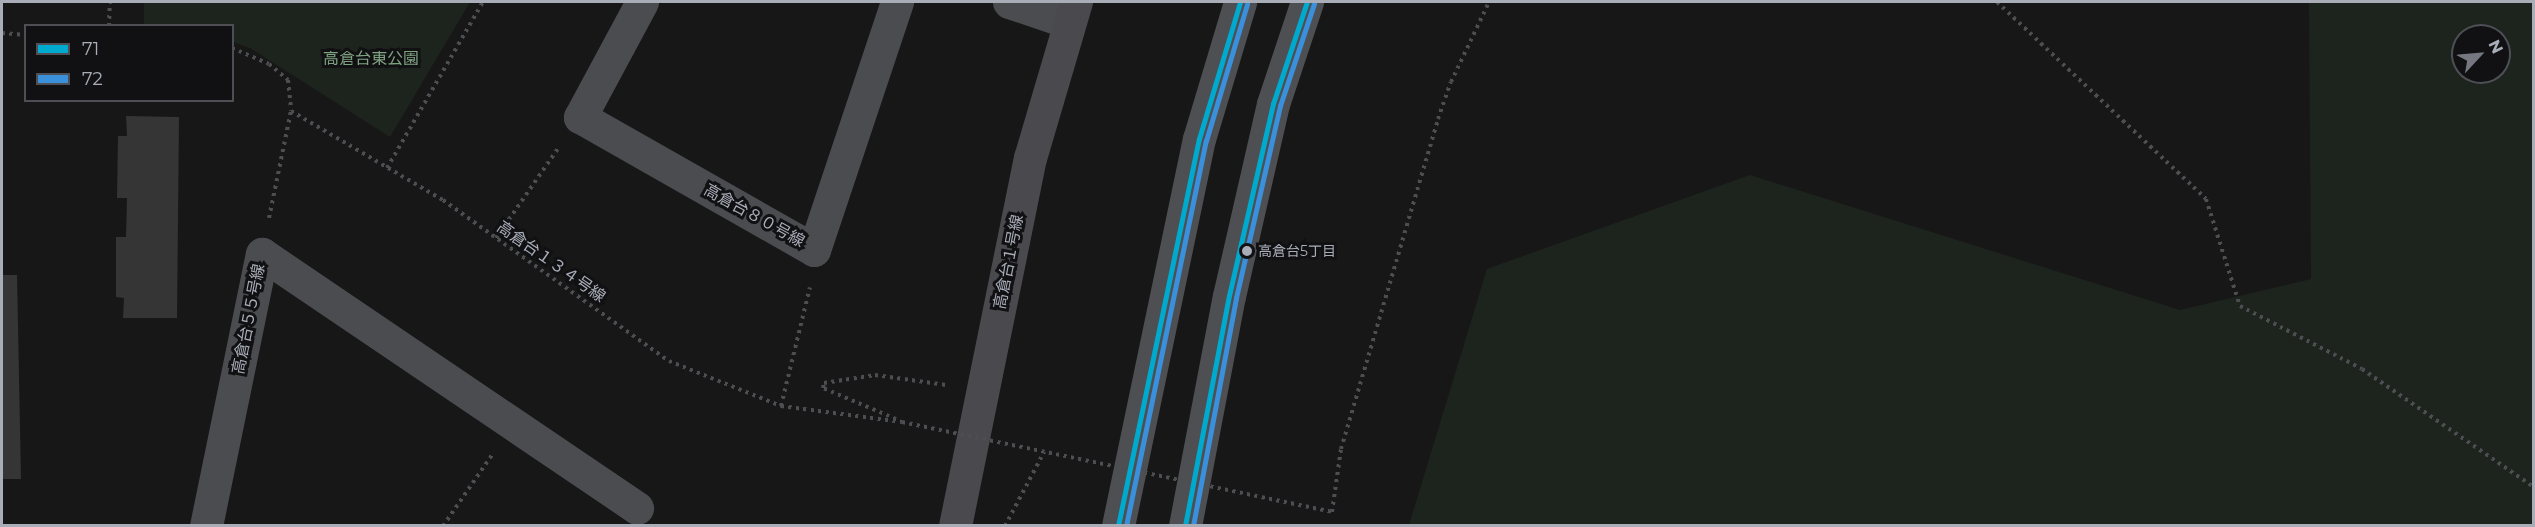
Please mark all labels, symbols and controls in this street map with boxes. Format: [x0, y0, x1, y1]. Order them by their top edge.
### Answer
legend [24, 24, 234, 102]
north arrow [2451, 24, 2511, 84]
text: N [2484, 37, 2507, 57]
text: 71 [82, 38, 99, 60]
park label: 高倉台東公園 [323, 49, 419, 69]
text: 72 [82, 68, 103, 90]
street label: 高倉台８０号線 [700, 180, 808, 252]
street label: 高倉台１号線 [990, 213, 1028, 311]
street label: 高倉台１３４号線 [493, 217, 609, 307]
place label: 高倉台5丁目 [1258, 243, 1336, 259]
marker: 高倉台5丁目 [1241, 245, 1253, 257]
street label: 高倉台５５号線 [229, 262, 269, 376]

